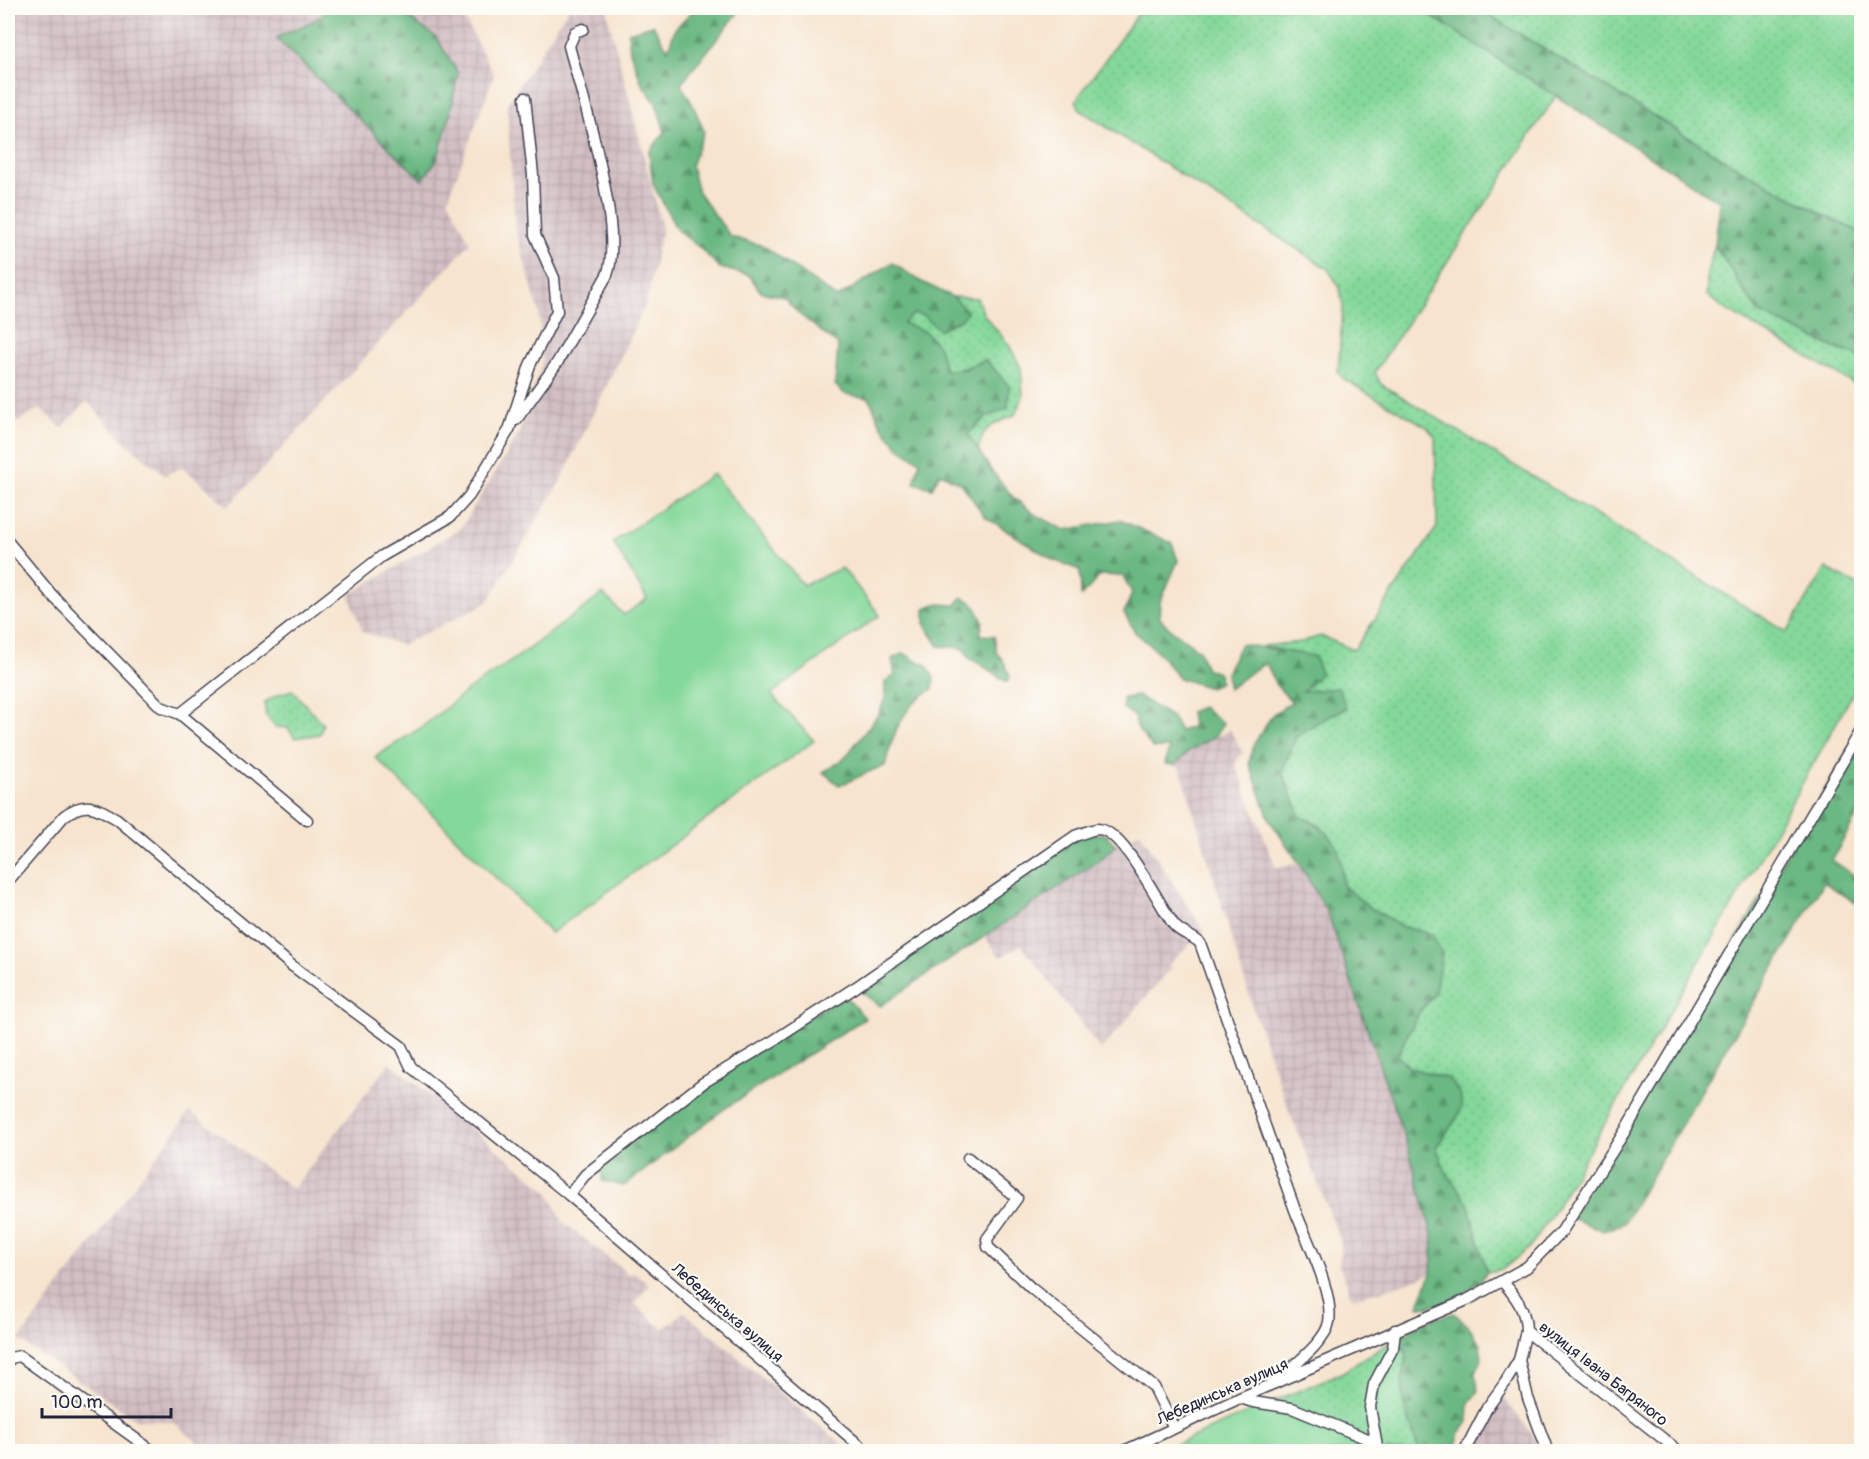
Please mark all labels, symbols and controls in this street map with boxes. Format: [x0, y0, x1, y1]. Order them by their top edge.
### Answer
street label: Лебединська вулиця [667, 1258, 787, 1367]
street label: вулиця Івана Багряного [1535, 1317, 1672, 1431]
street label: Лебединська вулиця [1153, 1354, 1291, 1430]
scale bar [42, 1381, 171, 1419]
text: 100 m [51, 1391, 103, 1414]

